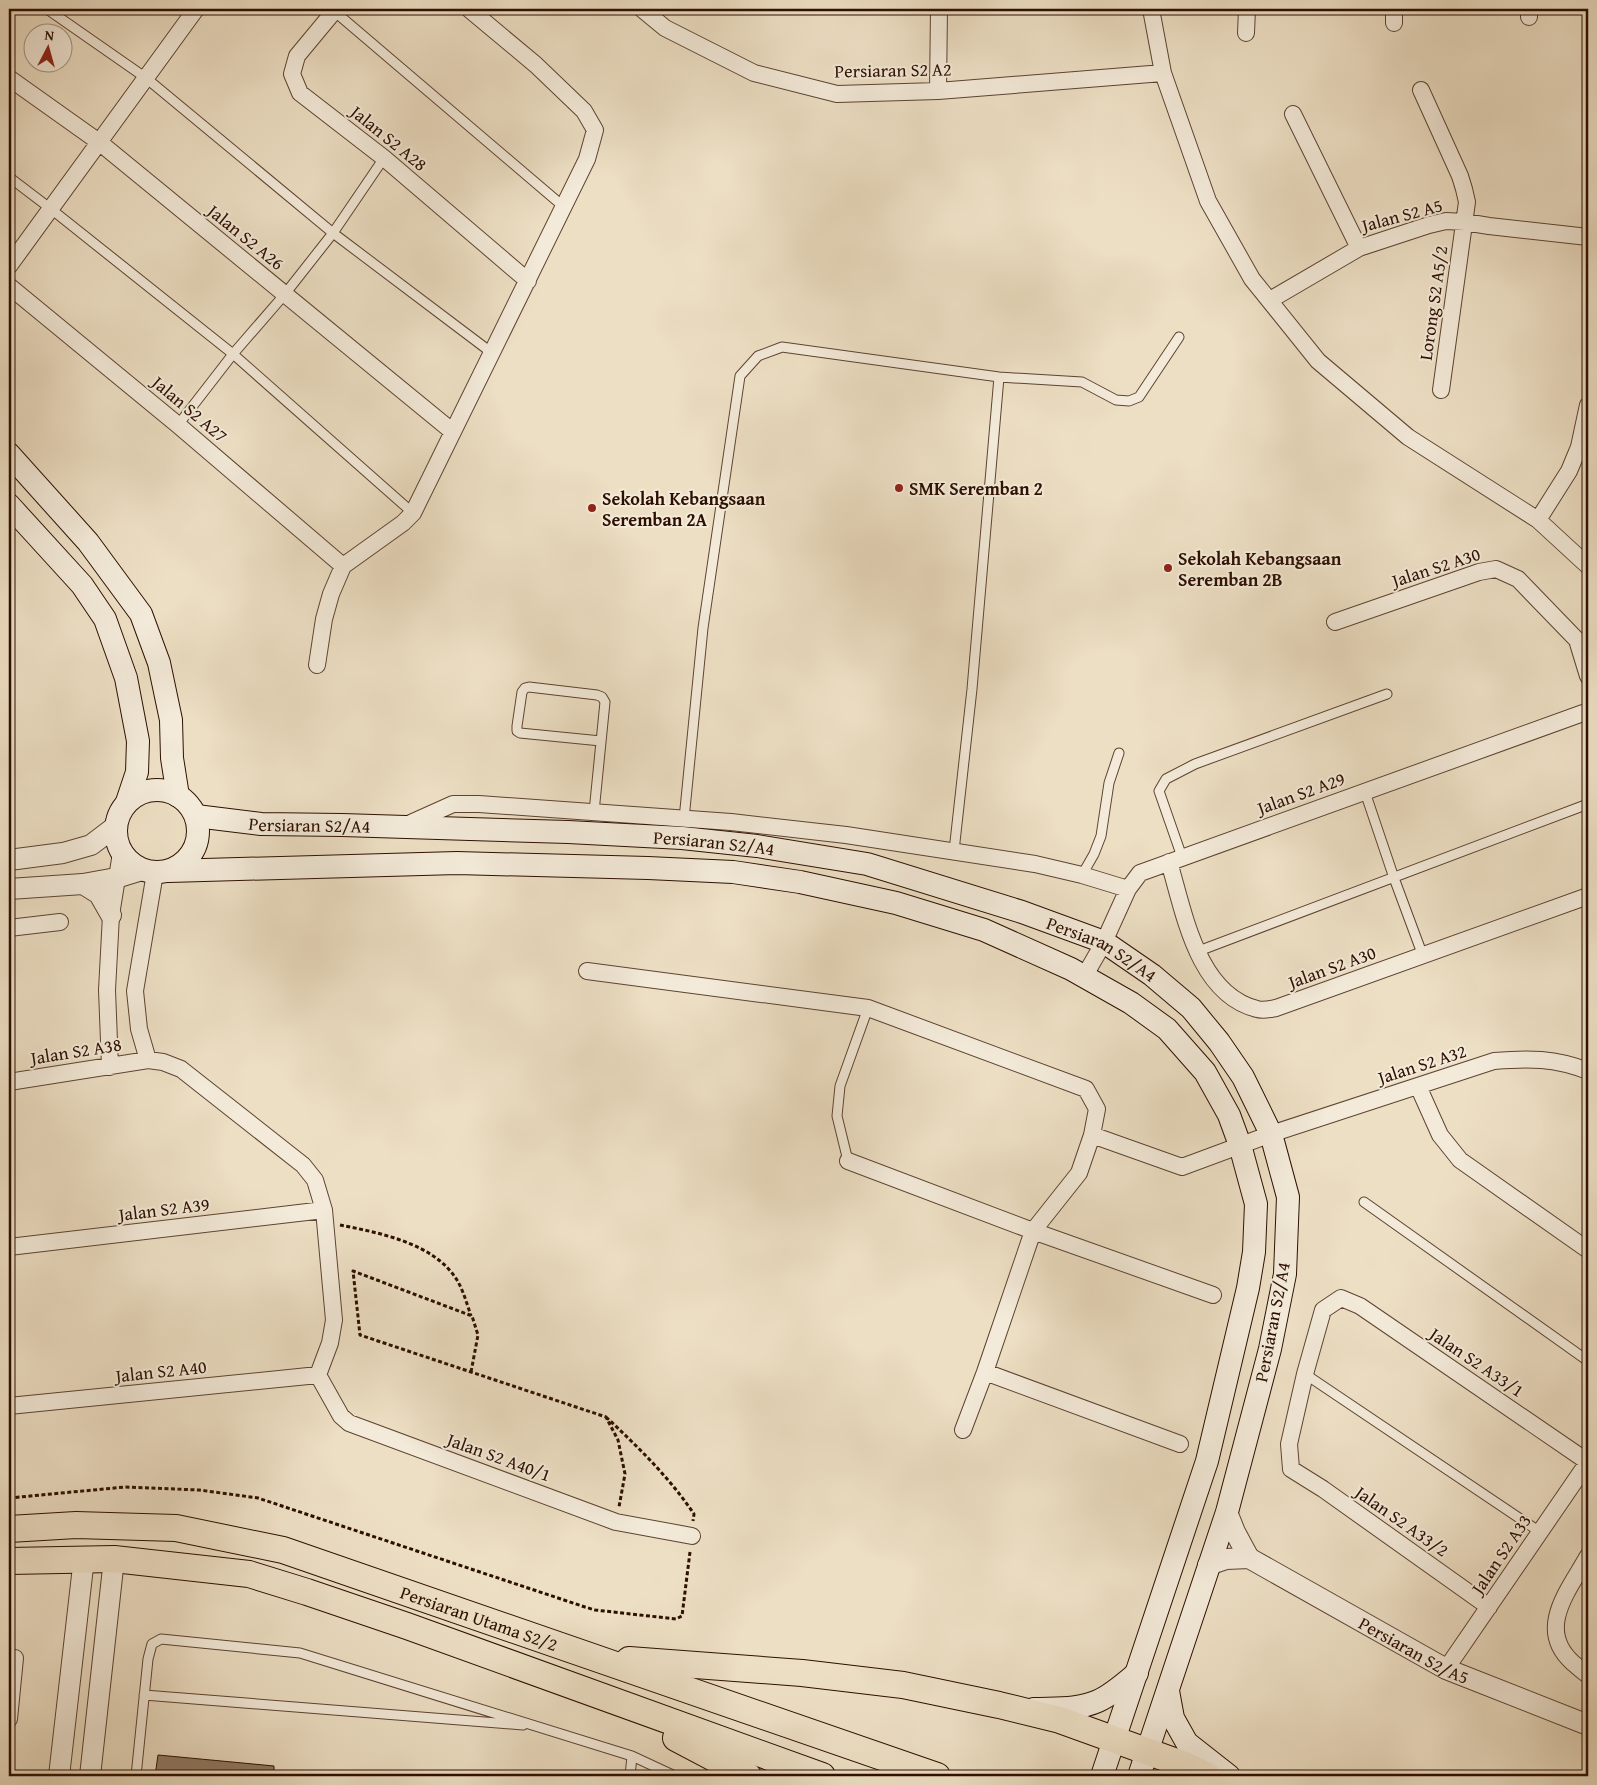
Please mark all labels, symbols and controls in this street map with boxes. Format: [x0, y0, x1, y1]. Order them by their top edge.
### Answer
north arrow [22, 22, 72, 72]
text: N [44, 25, 56, 46]
street label: Persiaran S2 A2 [834, 55, 952, 85]
street label: Jalan S2 A28 [343, 97, 433, 177]
street label: Jalan S2 A5 [1357, 191, 1445, 239]
street label: Jalan S2 A26 [200, 196, 290, 276]
street label: Lorong S2 A5/2 [1412, 244, 1454, 362]
street label: Jalan S2 A27 [145, 368, 234, 449]
place label: SMK Seremban 2 [909, 475, 1043, 502]
marker: SMK Seremban 2 [893, 482, 905, 494]
place label: Sekolah Kebangsaan Seremban 2A [602, 485, 766, 533]
marker: Sekolah Kebangsaan Seremban 2A [586, 502, 598, 514]
street label: Jalan S2 A30 [1386, 540, 1484, 595]
place label: Sekolah Kebangsaan Seremban 2B [1178, 545, 1342, 593]
marker: Sekolah Kebangsaan Seremban 2B [1162, 562, 1174, 574]
street label: Jalan S2 A29 [1252, 765, 1349, 822]
street label: Persiaran S2/A4 [247, 809, 371, 839]
street label: Persiaran S2/A4 [653, 823, 777, 862]
street label: Persiaran S2/A4 [1043, 909, 1162, 988]
street label: Jalan S2 A30 [1283, 939, 1380, 996]
street label: Jalan S2 A38 [27, 1031, 123, 1072]
street label: Jalan S2 A32 [1372, 1037, 1470, 1092]
street label: Jalan S2 A39 [115, 1190, 211, 1228]
street label: Persiaran S2/A4 [1247, 1260, 1297, 1384]
street label: Jalan S2 A33/1 [1423, 1319, 1530, 1404]
street label: Jalan S2 A40 [112, 1353, 208, 1389]
street label: Jalan S2 A40/1 [441, 1425, 555, 1488]
street label: Jalan S2 A33/2 [1348, 1478, 1454, 1563]
street label: Jalan S2 A33 [1463, 1509, 1538, 1601]
street label: Persiaran Utama S2/2 [397, 1578, 561, 1657]
street label: Persiaran S2/A5 [1354, 1609, 1473, 1690]

